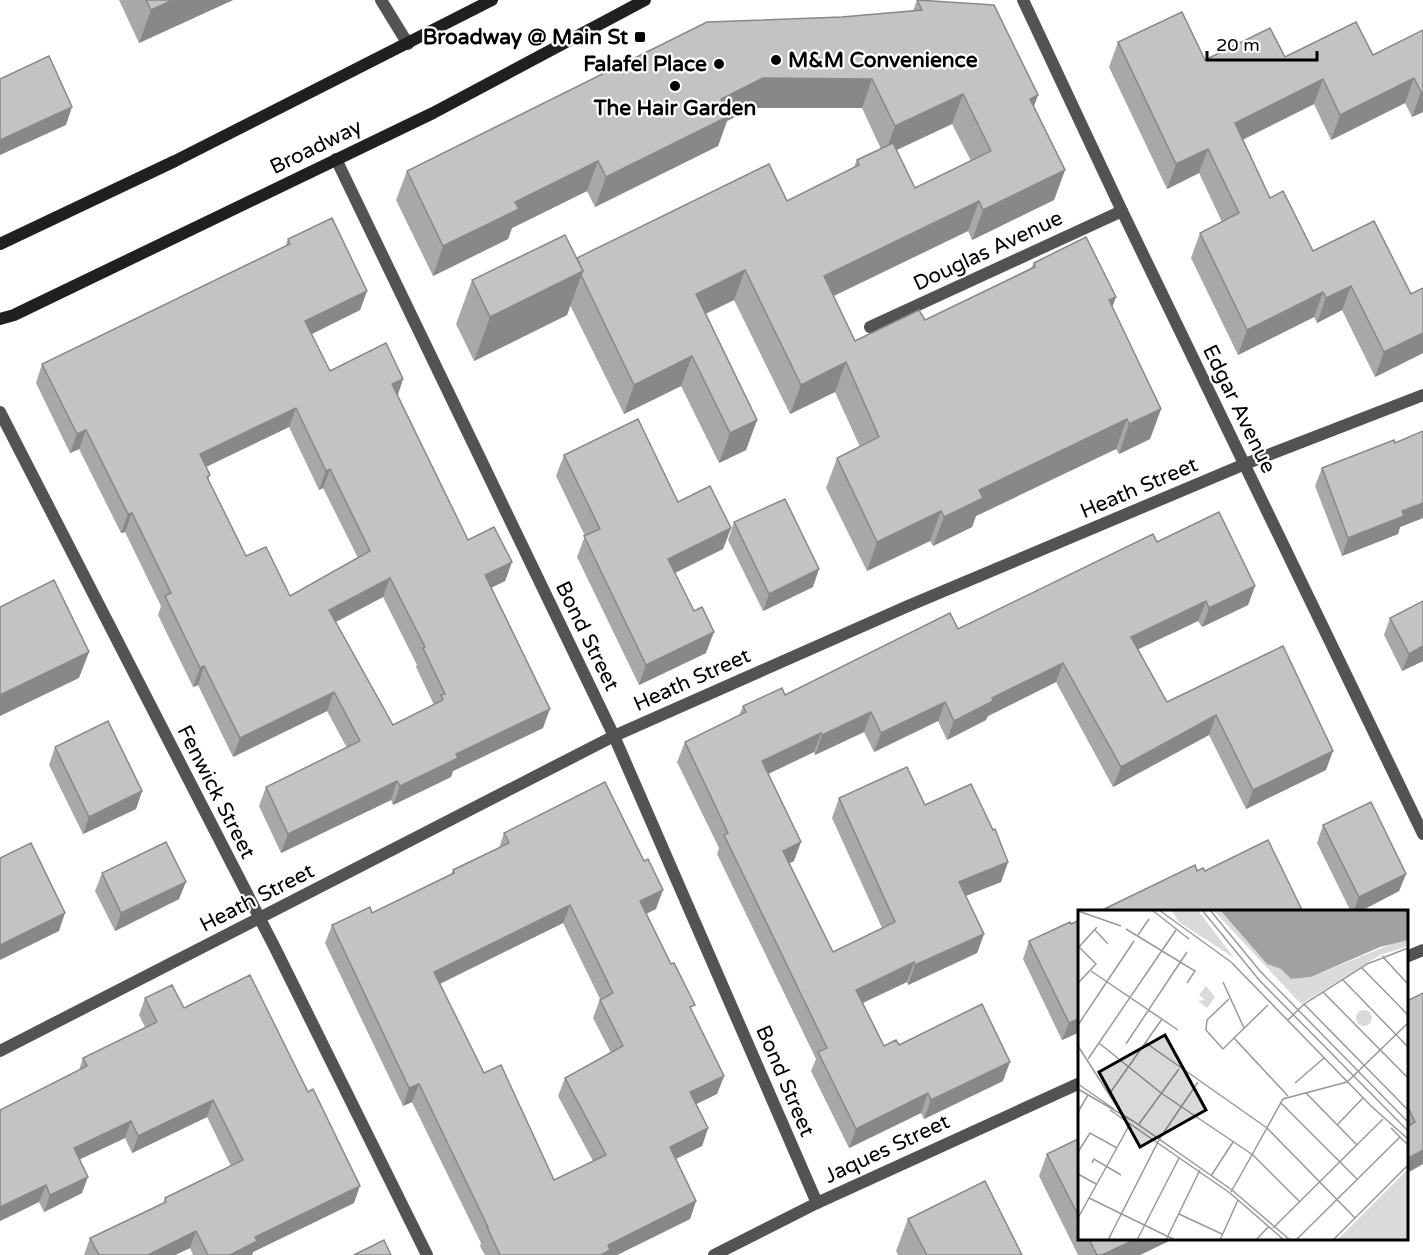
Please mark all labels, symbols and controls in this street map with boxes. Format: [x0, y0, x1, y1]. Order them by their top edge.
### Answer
scale bar [1207, 24, 1316, 62]
place label: Broadway @ Main St [423, 25, 628, 50]
marker: Broadway @ Main St [633, 30, 647, 44]
text: 20 m [1216, 34, 1260, 56]
place label: M&M Convenience [788, 48, 978, 73]
place label: Falafel Place [583, 52, 707, 77]
marker: M&M Convenience [769, 53, 783, 67]
marker: Falafel Place [712, 57, 726, 71]
marker: The Hair Garden [668, 79, 682, 93]
place label: The Hair Garden [593, 96, 756, 121]
street label: Broadway [266, 114, 366, 180]
street label: Douglas Avenue [909, 205, 1067, 297]
street label: Edgar Avenue [1197, 341, 1281, 478]
street label: Heath Street [1076, 452, 1202, 524]
street label: Bond Street [550, 577, 624, 695]
street label: Heath Street [630, 643, 754, 717]
street label: Fenwick Street [172, 721, 260, 863]
street label: Heath Street [196, 858, 318, 938]
inset map [1078, 910, 1408, 1240]
street label: Bond Street [750, 1021, 820, 1141]
street label: Jaques Street [821, 1109, 953, 1189]

